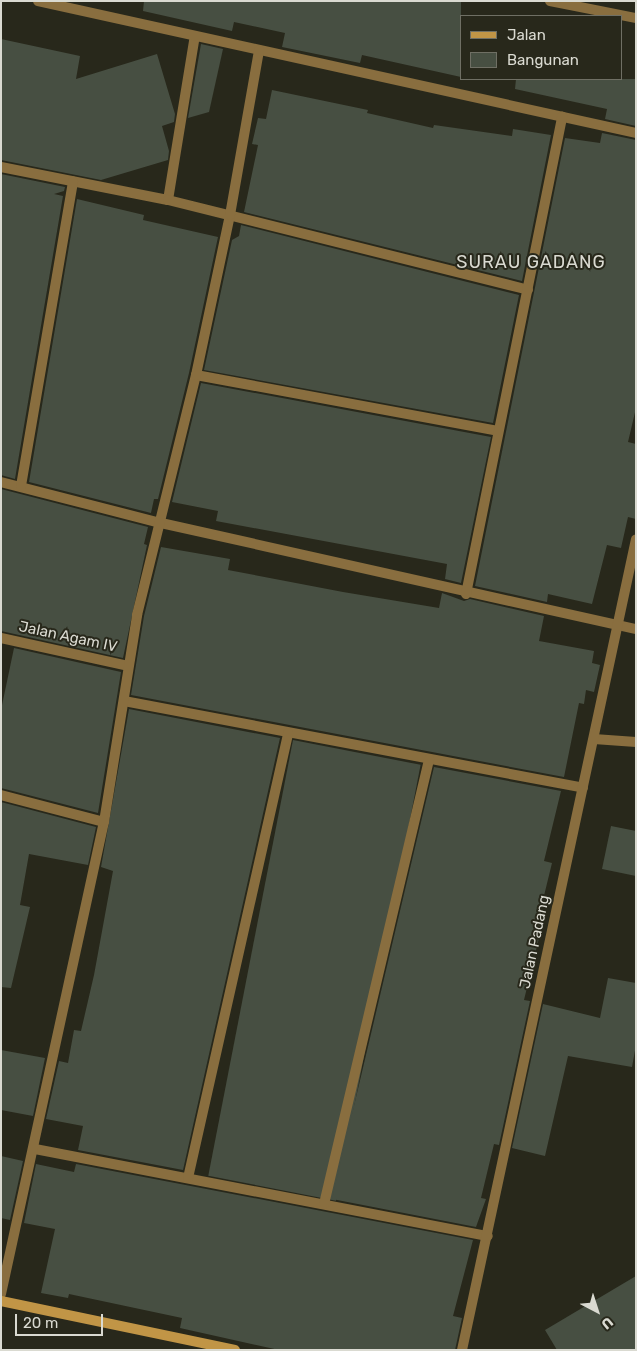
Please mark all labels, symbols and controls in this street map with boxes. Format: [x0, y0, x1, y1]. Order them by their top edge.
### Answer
legend [460, 15, 622, 80]
text: Jalan [507, 26, 546, 44]
text: Bangunan [507, 51, 579, 69]
district label: SURAU GADANG [455, 251, 607, 273]
street label: Jalan Agam IV [17, 618, 119, 656]
street label: Jalan Padang [516, 893, 554, 991]
north arrow [572, 1286, 622, 1336]
scale bar [18, 1304, 105, 1336]
text: U [598, 1313, 616, 1333]
text: 20 m [23, 1314, 58, 1332]

